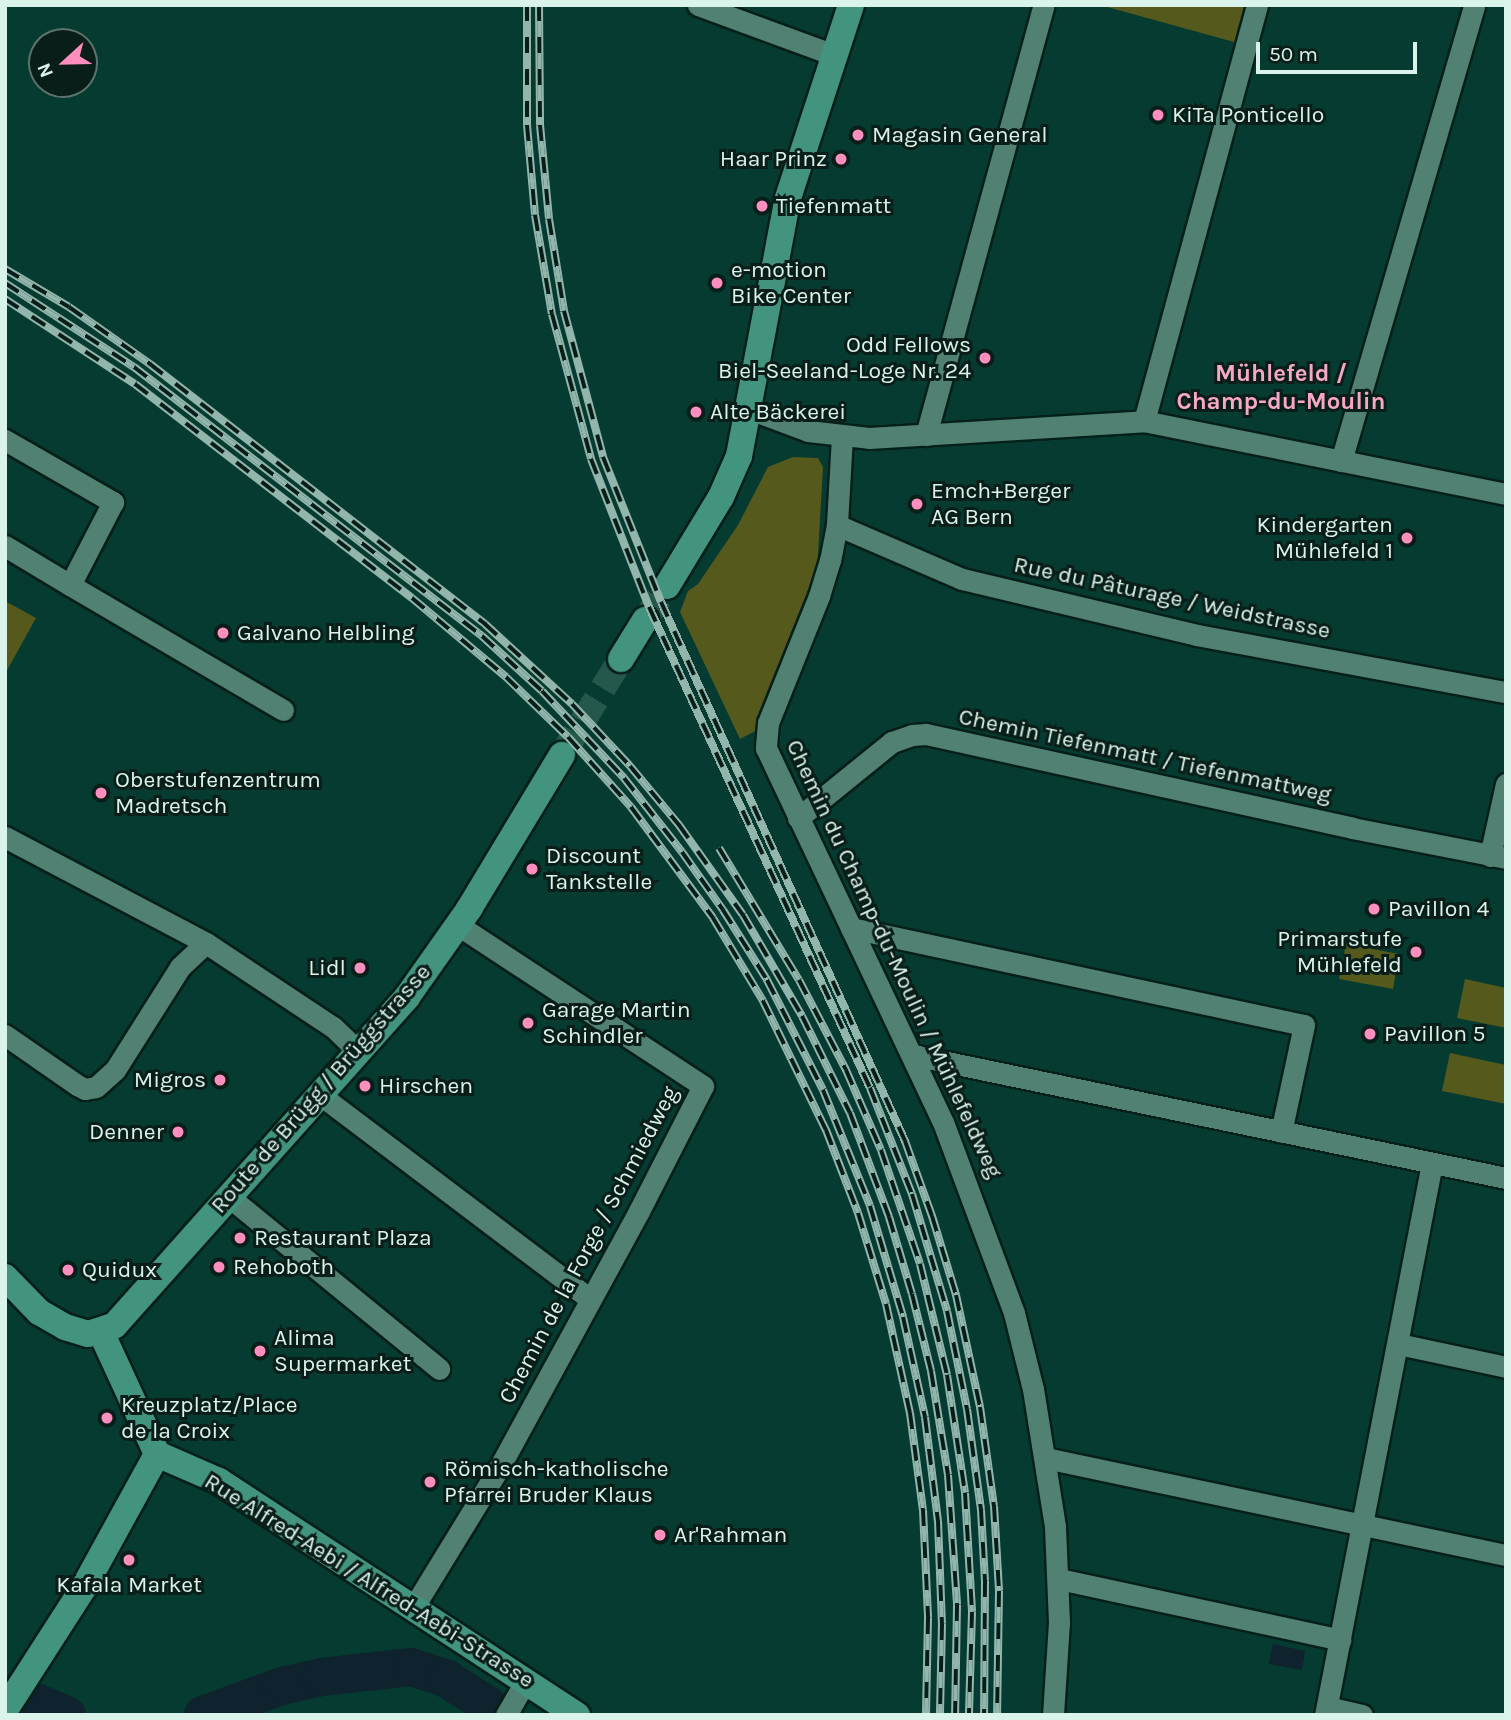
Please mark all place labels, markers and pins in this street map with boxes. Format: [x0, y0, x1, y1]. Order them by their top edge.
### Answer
place label: KiTa Ponticello [1172, 101, 1324, 129]
marker: KiTa Ponticello [1150, 107, 1166, 123]
place label: Magasin General [872, 121, 1048, 149]
marker: Magasin General [850, 127, 866, 143]
place label: Haar Prinz [720, 145, 827, 173]
marker: Haar Prinz [833, 151, 849, 167]
place label: Tiefenmatt [776, 192, 891, 220]
marker: Tiefenmatt [754, 198, 770, 214]
place label: e-motion Bike Center [731, 256, 851, 310]
marker: e-motion Bike Center [709, 275, 725, 291]
place label: Odd Fellows Biel-Seeland-Loge Nr. 24 [718, 331, 971, 385]
marker: Odd Fellows Biel-Seeland-Loge Nr. 24 [977, 350, 993, 366]
place label: Alte Bäckerei [710, 398, 846, 426]
marker: Alte Bäckerei [688, 404, 704, 420]
place label: Emch+Berger AG Bern [931, 477, 1070, 531]
marker: Emch+Berger AG Bern [909, 496, 925, 512]
place label: Kindergarten Mühlefeld 1 [1257, 511, 1393, 565]
marker: Kindergarten Mühlefeld 1 [1399, 530, 1415, 546]
place label: Galvano Helbling [237, 619, 414, 647]
marker: Galvano Helbling [215, 625, 231, 641]
place label: Oberstufenzentrum Madretsch [115, 766, 321, 820]
marker: Oberstufenzentrum Madretsch [93, 785, 109, 801]
place label: Discount Tankstelle [546, 842, 652, 896]
marker: Discount Tankstelle [524, 861, 540, 877]
place label: Pavillon 4 [1388, 895, 1489, 923]
marker: Pavillon 4 [1366, 901, 1382, 917]
place label: Primarstufe Mühlefeld [1277, 925, 1402, 979]
marker: Primarstufe Mühlefeld [1408, 944, 1424, 960]
place label: Lidl [308, 954, 346, 982]
marker: Lidl [352, 960, 368, 976]
place label: Garage Martin Schindler [542, 996, 691, 1050]
marker: Garage Martin Schindler [520, 1015, 536, 1031]
place label: Pavillon 5 [1384, 1020, 1486, 1048]
marker: Pavillon 5 [1362, 1026, 1378, 1042]
place label: Migros [134, 1066, 206, 1094]
marker: Migros [212, 1072, 228, 1088]
place label: Hirschen [379, 1072, 473, 1100]
marker: Hirschen [357, 1078, 373, 1094]
place label: Denner [89, 1118, 164, 1146]
marker: Denner [170, 1124, 186, 1140]
place label: Restaurant Plaza [254, 1224, 432, 1252]
marker: Restaurant Plaza [232, 1230, 248, 1246]
place label: Rehoboth [233, 1253, 334, 1281]
place label: Quidux [82, 1256, 157, 1284]
marker: Rehoboth [211, 1259, 227, 1275]
marker: Quidux [60, 1262, 76, 1278]
place label: Alima Supermarket [274, 1324, 411, 1378]
marker: Alima Supermarket [252, 1343, 268, 1359]
place label: Kreuzplatz/Place de la Croix [121, 1391, 297, 1445]
marker: Kreuzplatz/Place de la Croix [99, 1410, 115, 1426]
place label: Römisch-katholische Pfarrei Bruder Klaus [444, 1455, 669, 1509]
marker: Römisch-katholische Pfarrei Bruder Klaus [422, 1474, 438, 1490]
place label: Ar'Rahman [674, 1521, 787, 1549]
marker: Ar'Rahman [652, 1527, 668, 1543]
marker: Kafala Market [121, 1552, 137, 1568]
place label: Kafala Market [56, 1571, 202, 1599]

